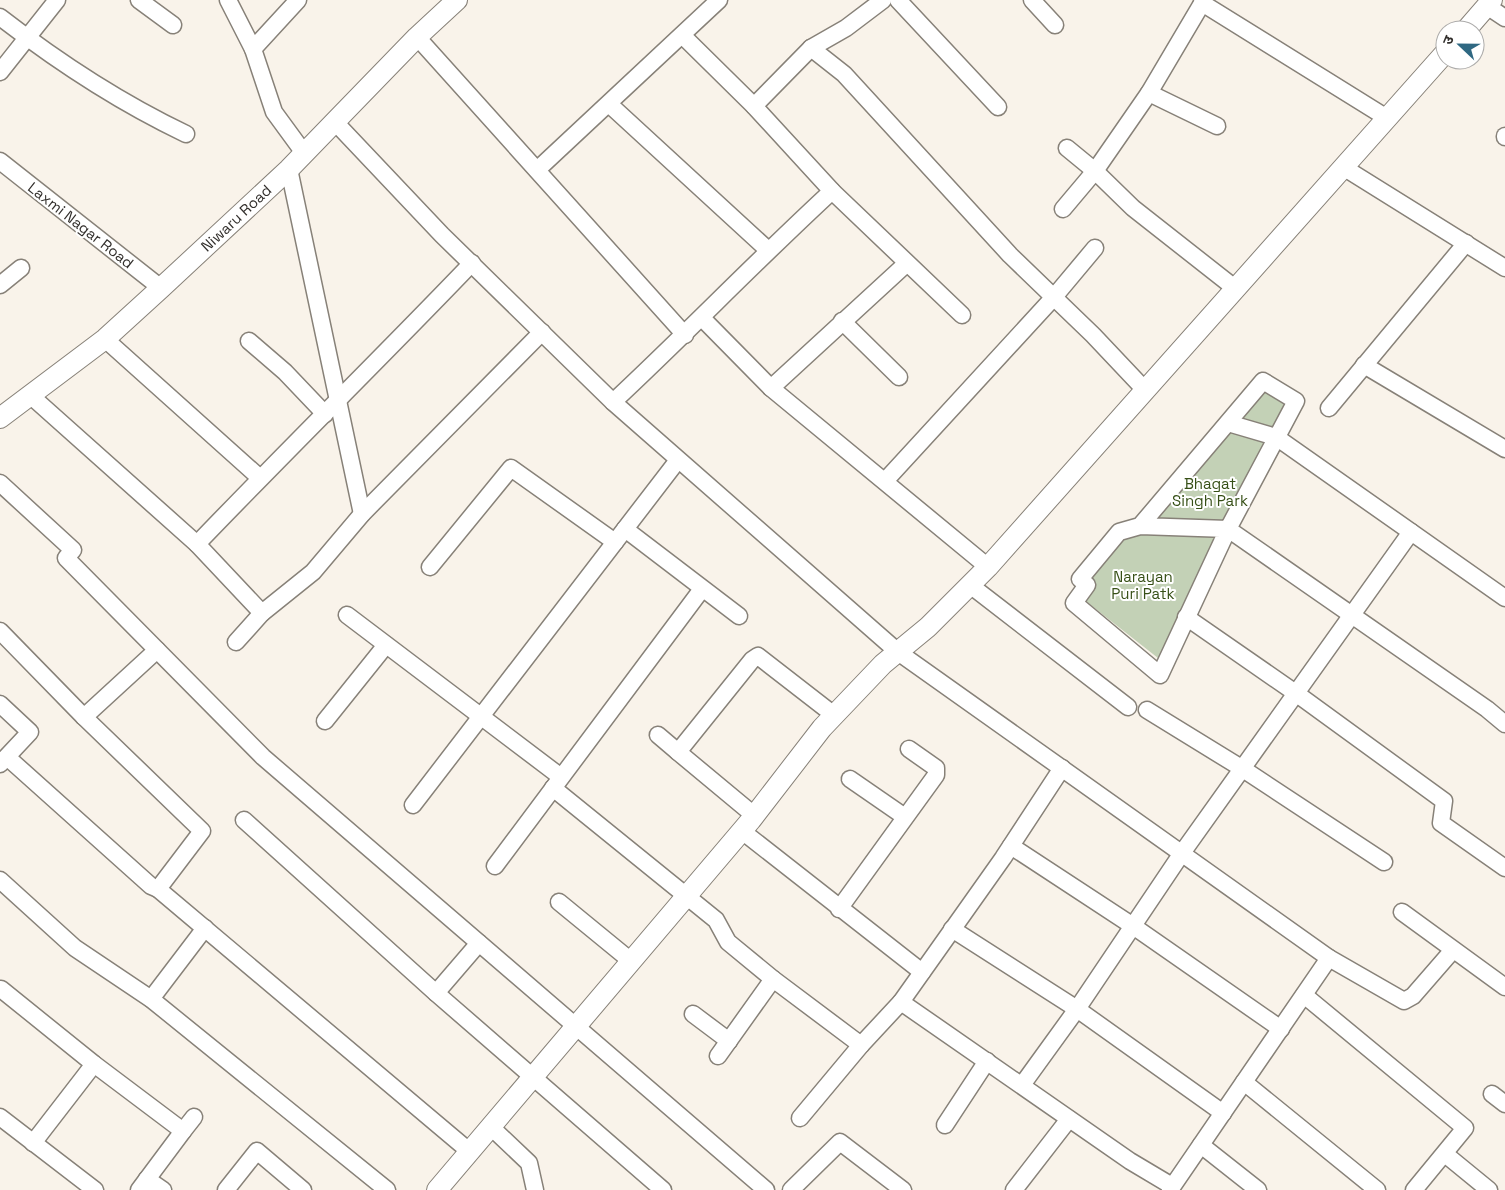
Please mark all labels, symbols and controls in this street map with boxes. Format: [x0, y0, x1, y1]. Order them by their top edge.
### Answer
north arrow [1435, 20, 1485, 70]
text: उ [1438, 32, 1458, 47]
street label: Laxmi Nagar Road [24, 178, 138, 272]
street label: Niwaru Road [197, 180, 275, 256]
park label: Bhagat Singh Park [1172, 474, 1248, 510]
park label: Narayan Puri Patk [1111, 567, 1175, 603]

